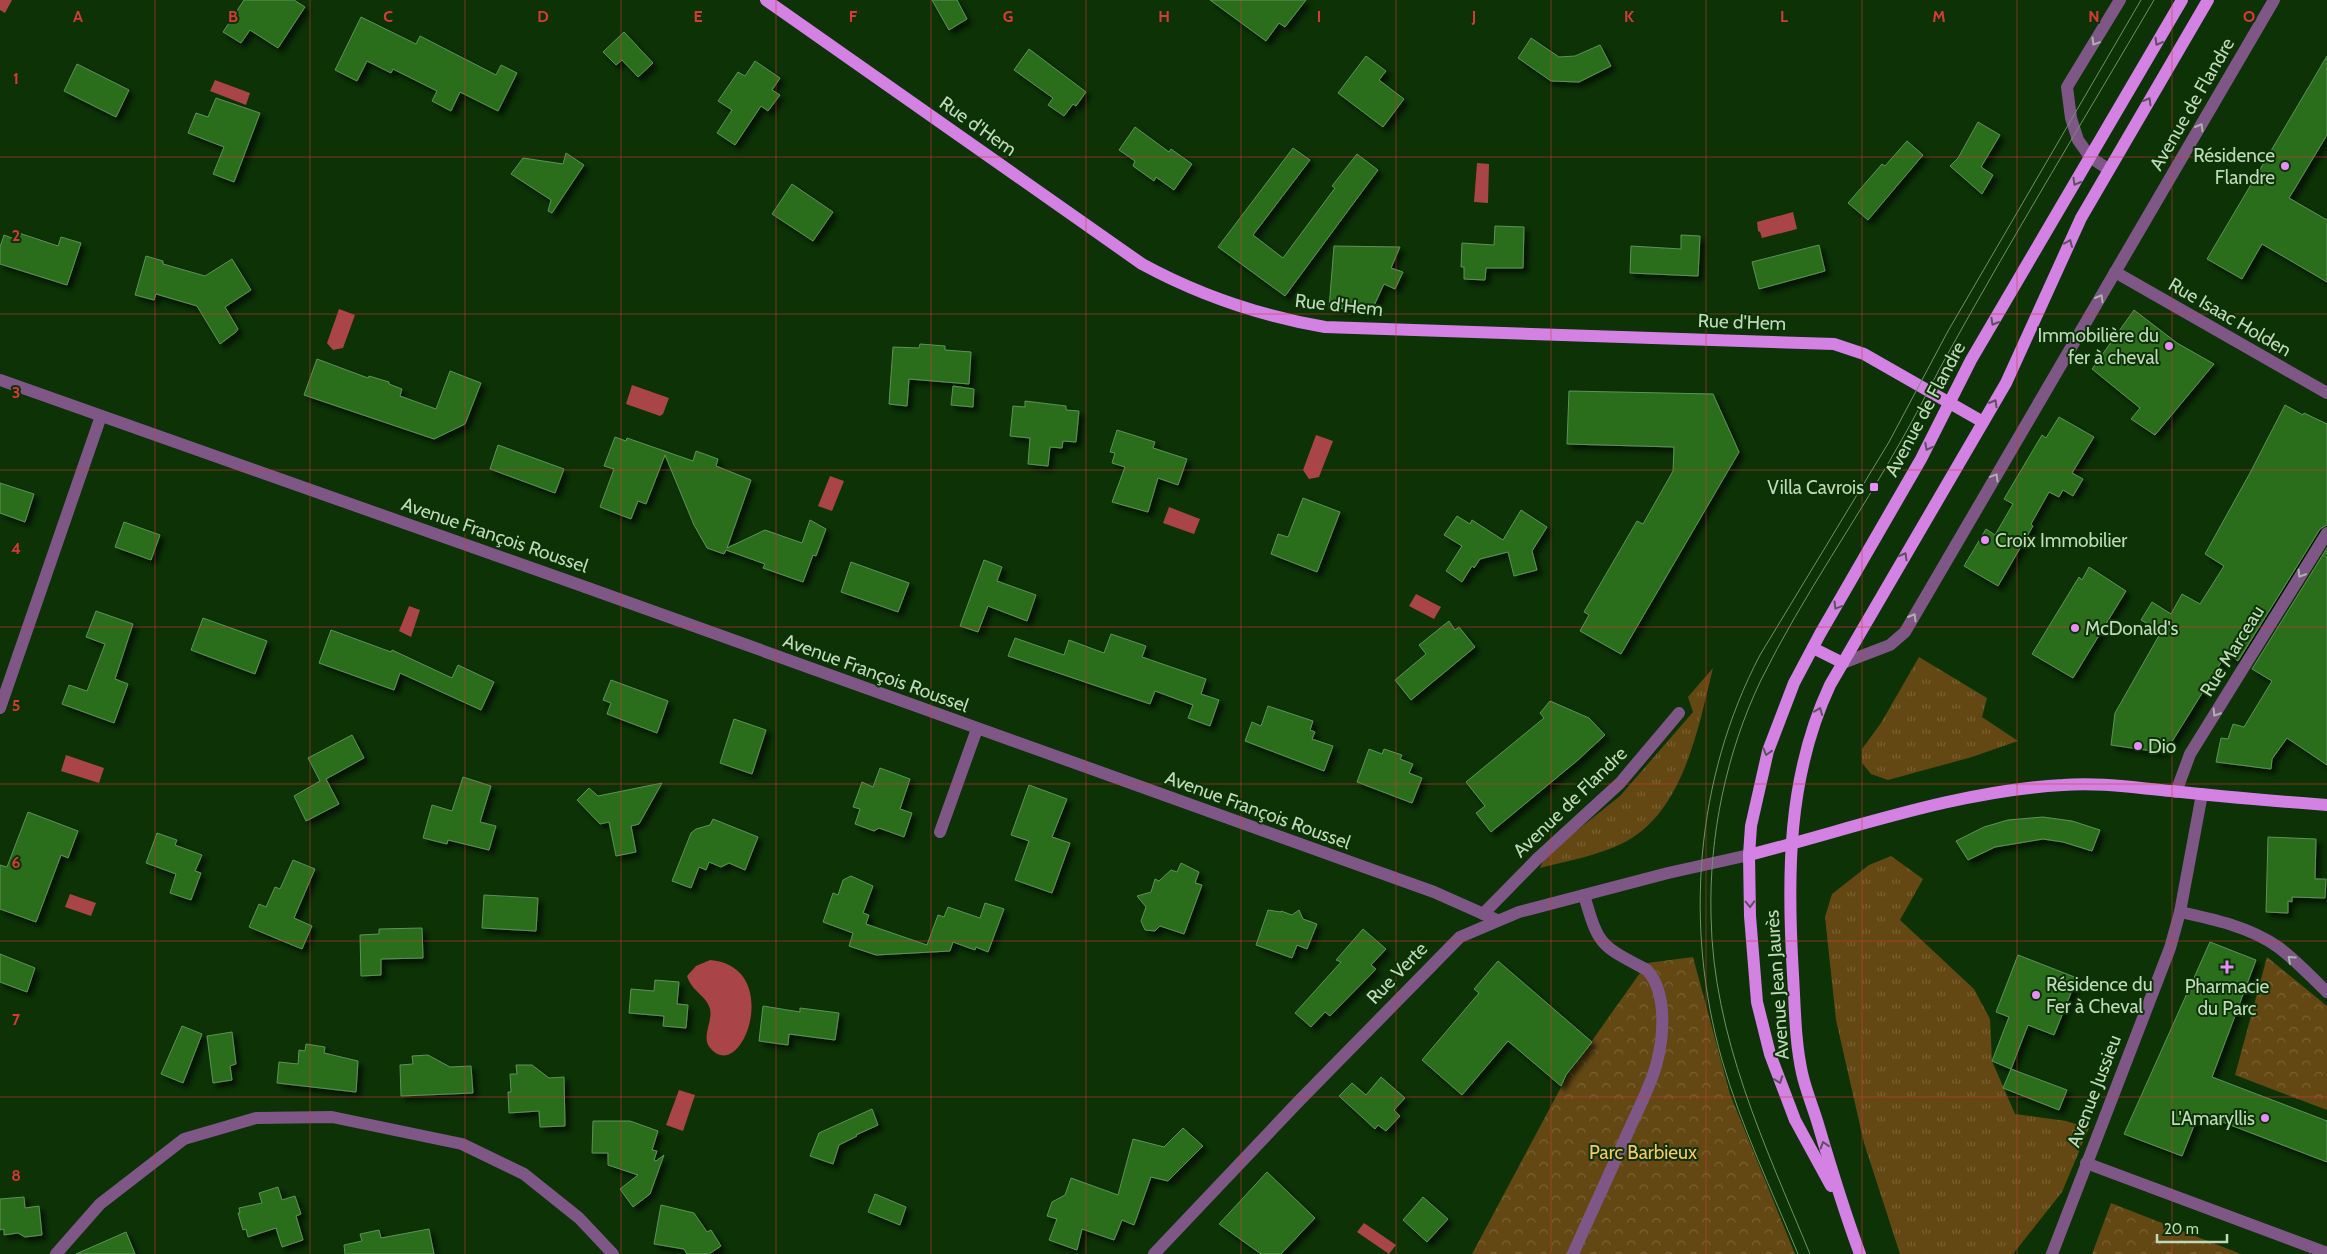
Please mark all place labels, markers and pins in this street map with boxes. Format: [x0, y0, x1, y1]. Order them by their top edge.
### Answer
place label: Résidence Flandre [2193, 144, 2275, 189]
marker: Résidence Flandre [2279, 160, 2291, 172]
place label: Immobilière du fer à cheval [2037, 324, 2160, 369]
marker: Immobilière du fer à cheval [2163, 340, 2175, 352]
place label: Villa Cavrois [1767, 476, 1864, 499]
marker: Villa Cavrois [1868, 481, 1880, 493]
place label: Croix Immobilier [1995, 529, 2127, 552]
marker: Croix Immobilier [1979, 534, 1991, 546]
place label: McDonald's [2085, 617, 2179, 640]
marker: McDonald's [2069, 622, 2081, 634]
place label: Dio [2148, 735, 2176, 758]
marker: Dio [2132, 740, 2144, 752]
marker: Pharmacie du Parc [2221, 961, 2233, 973]
place label: Résidence du Fer à Cheval [2046, 973, 2153, 1018]
place label: Pharmacie du Parc [2185, 975, 2269, 1020]
marker: Résidence du Fer à Cheval [2030, 989, 2042, 1001]
place label: L'Amaryllis [2171, 1107, 2255, 1130]
marker: L'Amaryllis [2259, 1112, 2271, 1124]

